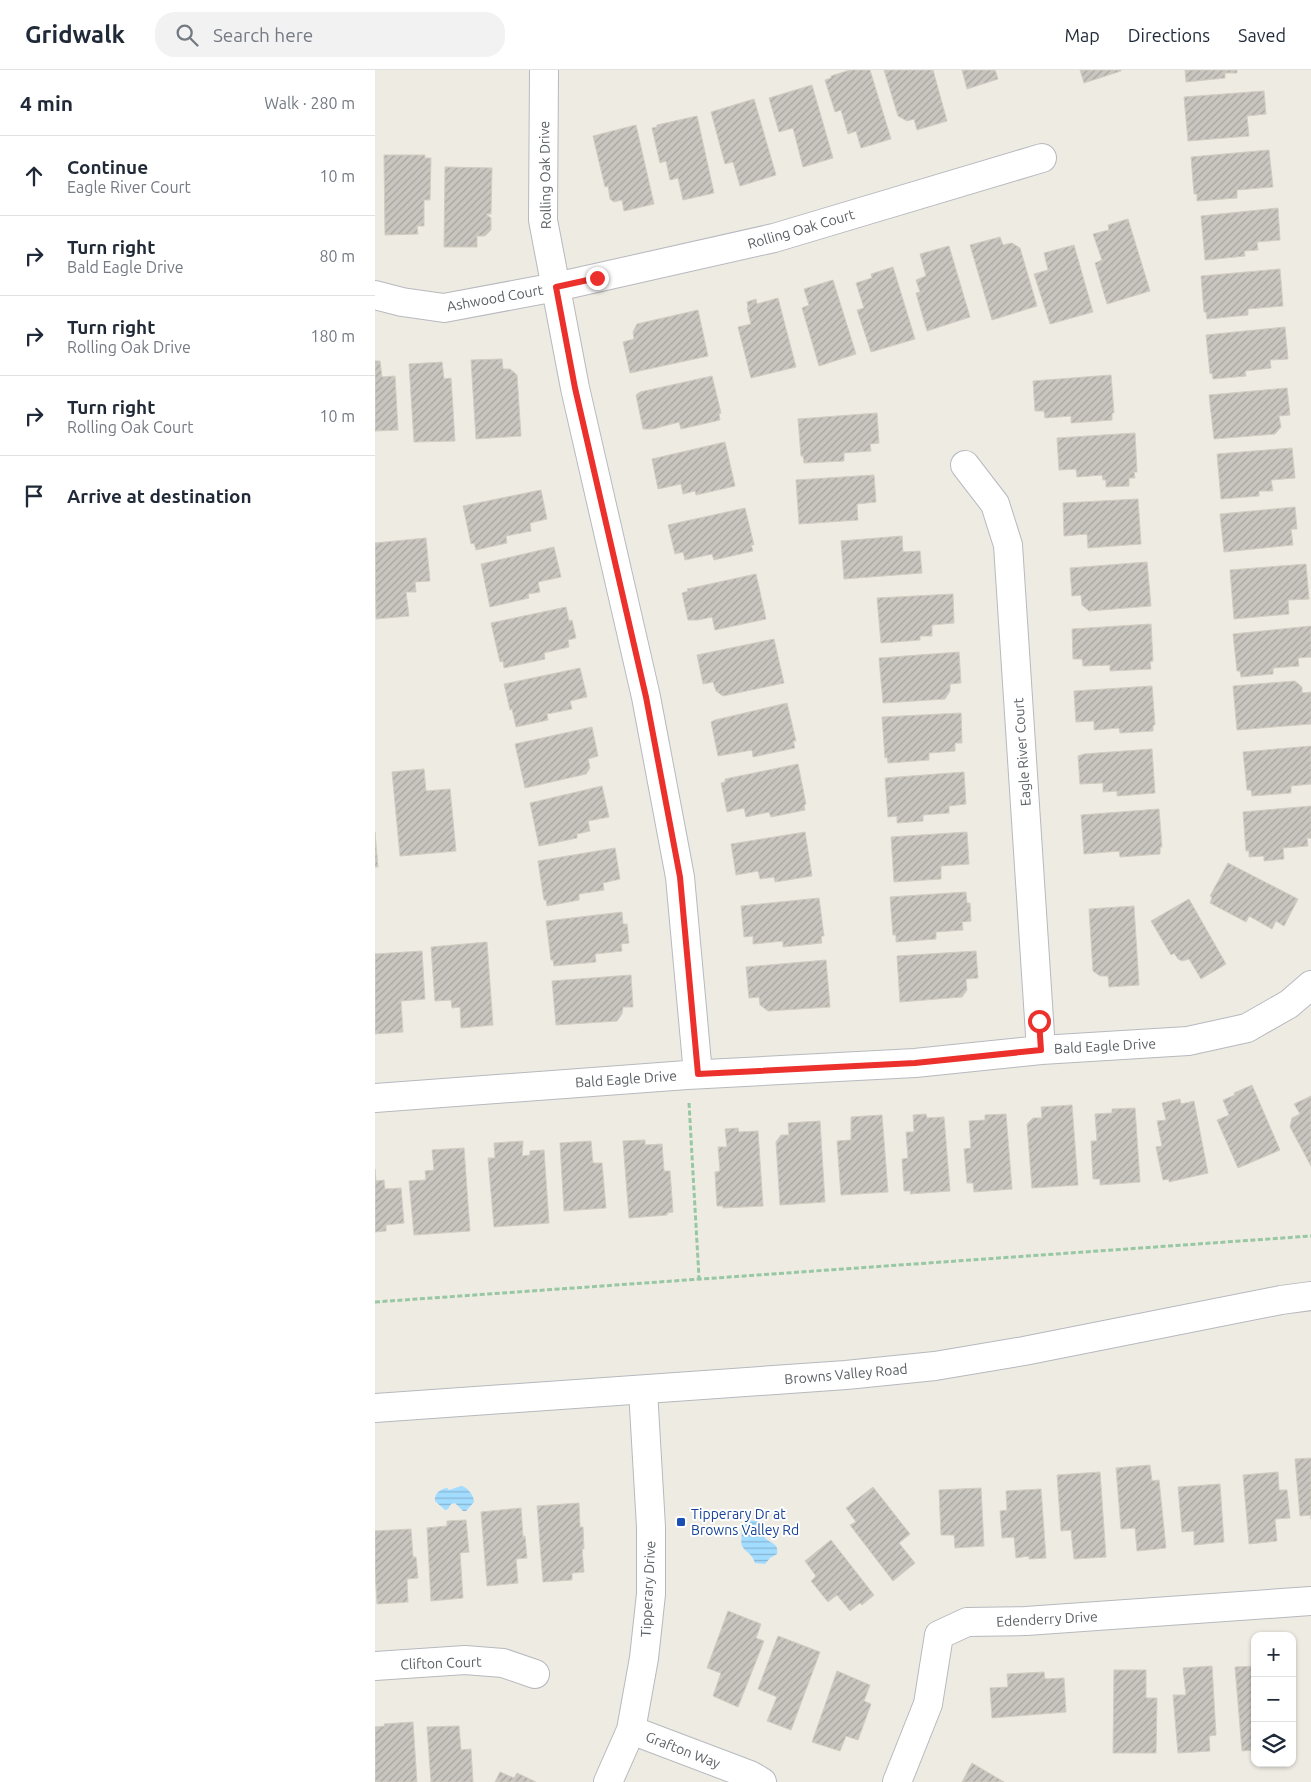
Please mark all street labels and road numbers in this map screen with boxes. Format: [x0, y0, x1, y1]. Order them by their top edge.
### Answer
street label: Rolling Oak Drive [536, 121, 554, 229]
street label: Rolling Oak Court [746, 206, 857, 252]
street label: Ashwood Court [446, 282, 545, 314]
street label: Eagle River Court [1010, 697, 1034, 807]
street label: Bald Eagle Drive [1054, 1035, 1156, 1057]
street label: Bald Eagle Drive [575, 1067, 677, 1091]
street label: Browns Valley Road [784, 1361, 908, 1387]
street label: Tipperary Drive [637, 1540, 659, 1638]
street label: Edenderry Drive [996, 1608, 1098, 1630]
street label: Clifton Court [400, 1654, 482, 1672]
street label: Grafton Way [643, 1728, 723, 1772]

